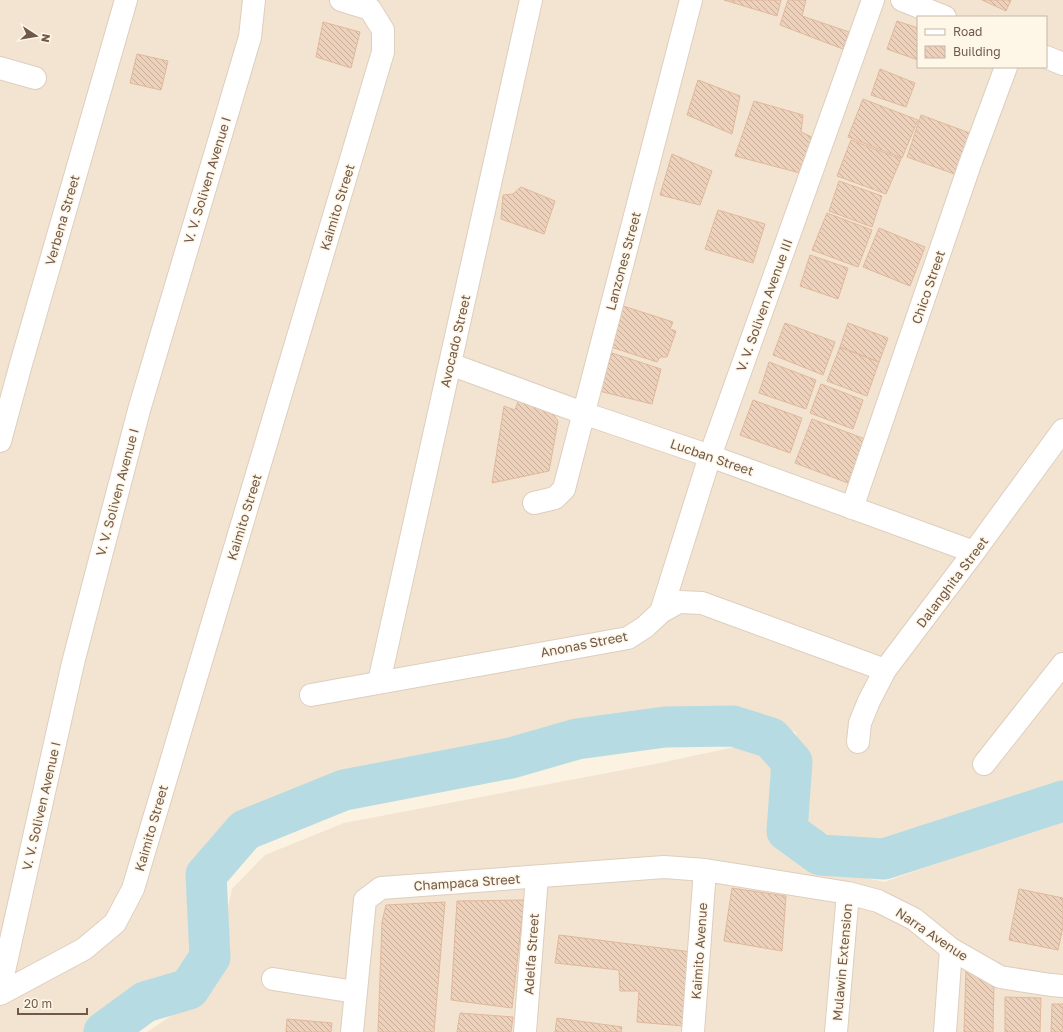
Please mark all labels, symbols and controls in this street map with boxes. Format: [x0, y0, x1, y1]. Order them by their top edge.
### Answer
north arrow [16, 16, 56, 56]
legend [917, 16, 1047, 68]
text: Road [953, 24, 982, 39]
text: N [39, 33, 53, 44]
text: Building [953, 44, 1001, 59]
street label: V. V. Soliven Avenue I [180, 115, 234, 245]
street label: Kaimito Street [316, 162, 358, 252]
street label: Verbena Street [41, 173, 83, 267]
street label: Lanzones Street [602, 210, 644, 312]
street label: V. V. Soliven Avenue III [733, 237, 795, 373]
street label: Chico Street [908, 248, 948, 326]
street label: Avocado Street [437, 293, 473, 389]
street label: V. V. Soliven Avenue I [92, 426, 142, 558]
street label: Lucban Street [668, 435, 756, 479]
street label: Kaimito Street [223, 472, 265, 562]
street label: Dalanghita Street [913, 533, 991, 631]
street label: Anonas Street [539, 628, 629, 660]
street label: V. V. Soliven Avenue I [18, 740, 64, 872]
street label: Kaimito Street [131, 783, 171, 873]
street label: Champaca Street [413, 870, 521, 894]
street label: Kaimito Avenue [688, 902, 710, 1000]
street label: Mulawin Extension [829, 903, 855, 1021]
street label: Narra Avenue [893, 904, 971, 964]
street label: Adelfa Street [520, 913, 542, 995]
scale bar [18, 990, 87, 1016]
text: 20 m [24, 996, 52, 1011]

